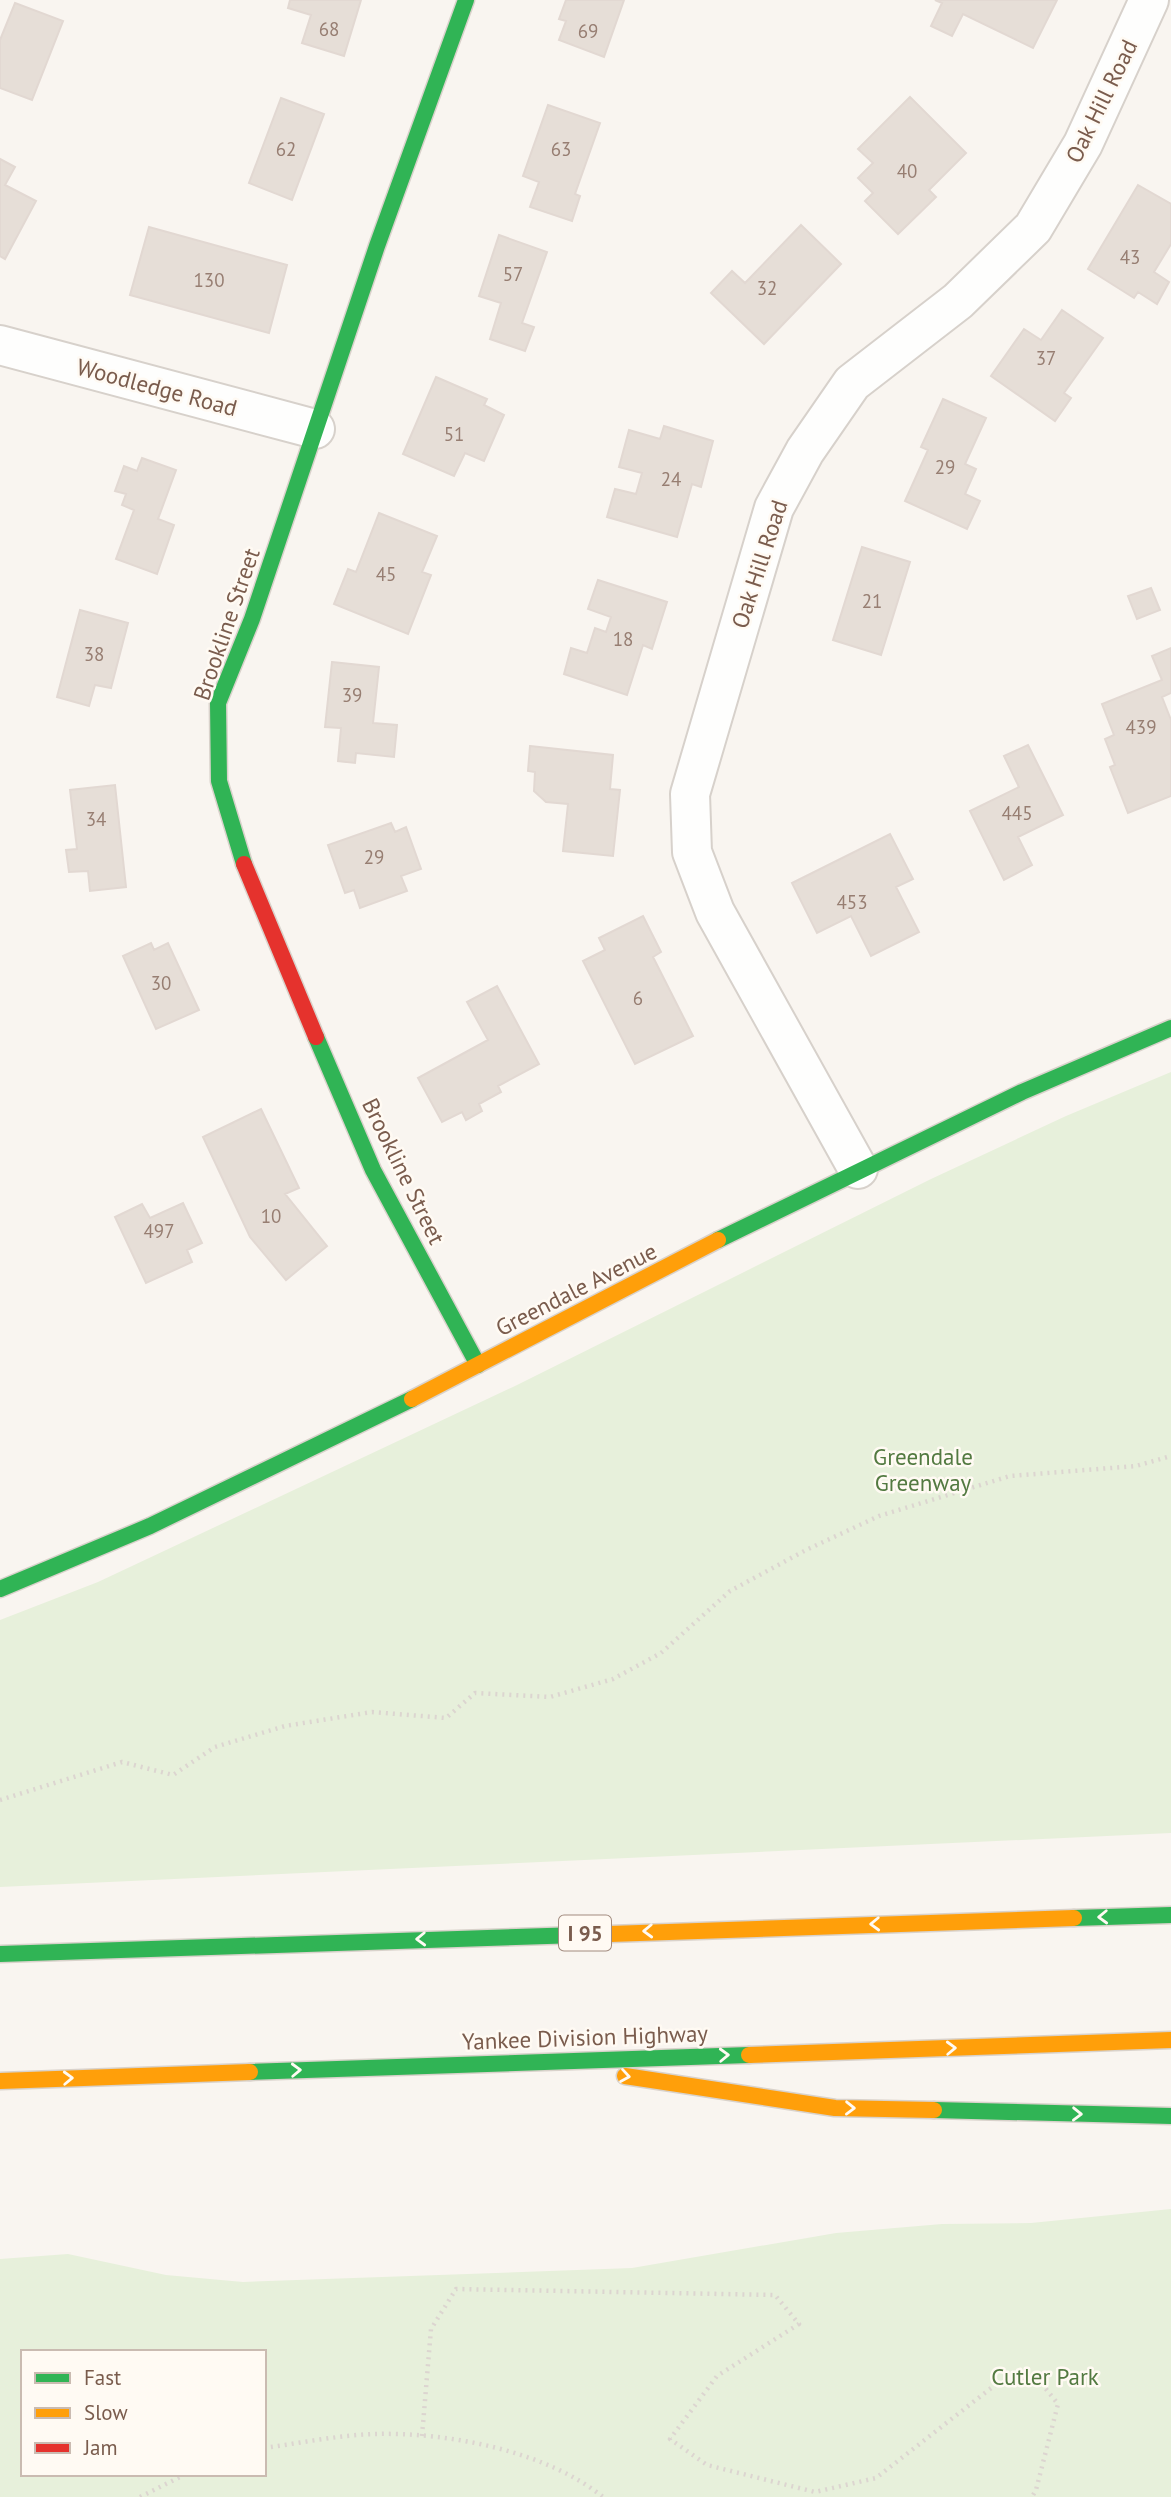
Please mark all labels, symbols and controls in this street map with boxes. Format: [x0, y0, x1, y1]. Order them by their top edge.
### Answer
house number: 68 [319, 17, 339, 41]
house number: 69 [578, 19, 598, 43]
street label: Oak Hill Road [1059, 35, 1143, 167]
house number: 62 [276, 137, 296, 161]
house number: 63 [551, 137, 571, 161]
house number: 40 [897, 159, 917, 183]
house number: 43 [1120, 245, 1140, 269]
house number: 57 [503, 262, 523, 286]
house number: 130 [193, 268, 225, 292]
house number: 32 [757, 276, 777, 300]
house number: 37 [1036, 346, 1056, 370]
street label: Woodledge Road [74, 352, 240, 422]
house number: 51 [444, 422, 464, 446]
house number: 29 [935, 455, 955, 479]
house number: 24 [661, 467, 681, 491]
street label: Oak Hill Road [725, 496, 793, 632]
street label: Brookline Street [186, 544, 266, 704]
house number: 45 [376, 562, 396, 586]
house number: 21 [862, 589, 882, 613]
house number: 18 [613, 627, 633, 651]
house number: 38 [84, 642, 104, 666]
house number: 39 [342, 683, 362, 707]
house number: 439 [1125, 715, 1157, 739]
house number: 445 [1001, 801, 1033, 825]
house number: 34 [86, 807, 106, 831]
house number: 29 [364, 845, 384, 869]
house number: 453 [836, 890, 868, 914]
house number: 30 [151, 971, 171, 995]
house number: 6 [633, 986, 643, 1010]
street label: Brookline Street [356, 1093, 452, 1249]
house number: 10 [261, 1204, 281, 1228]
house number: 497 [143, 1219, 175, 1243]
street label: Greendale Avenue [491, 1236, 661, 1342]
park label: Greendale Greenway [873, 1442, 973, 1497]
one-way arrow [1097, 1909, 1108, 1925]
road number: I 95 [559, 1916, 611, 1951]
one-way arrow [870, 1916, 881, 1931]
one-way arrow [642, 1923, 653, 1939]
one-way arrow [415, 1931, 426, 1946]
street label: Yankee Division Highway [462, 2018, 709, 2056]
one-way arrow [946, 2040, 957, 2055]
one-way arrow [719, 2048, 730, 2063]
one-way arrow [290, 2063, 301, 2078]
one-way arrow [619, 2068, 631, 2083]
one-way arrow [63, 2071, 74, 2086]
one-way arrow [845, 2100, 856, 2116]
one-way arrow [1072, 2106, 1083, 2121]
legend [21, 2350, 266, 2476]
park label: Cutler Park [991, 2362, 1099, 2391]
text: Fast [84, 2364, 121, 2391]
text: Slow [84, 2399, 128, 2426]
text: Jam [83, 2434, 118, 2461]

